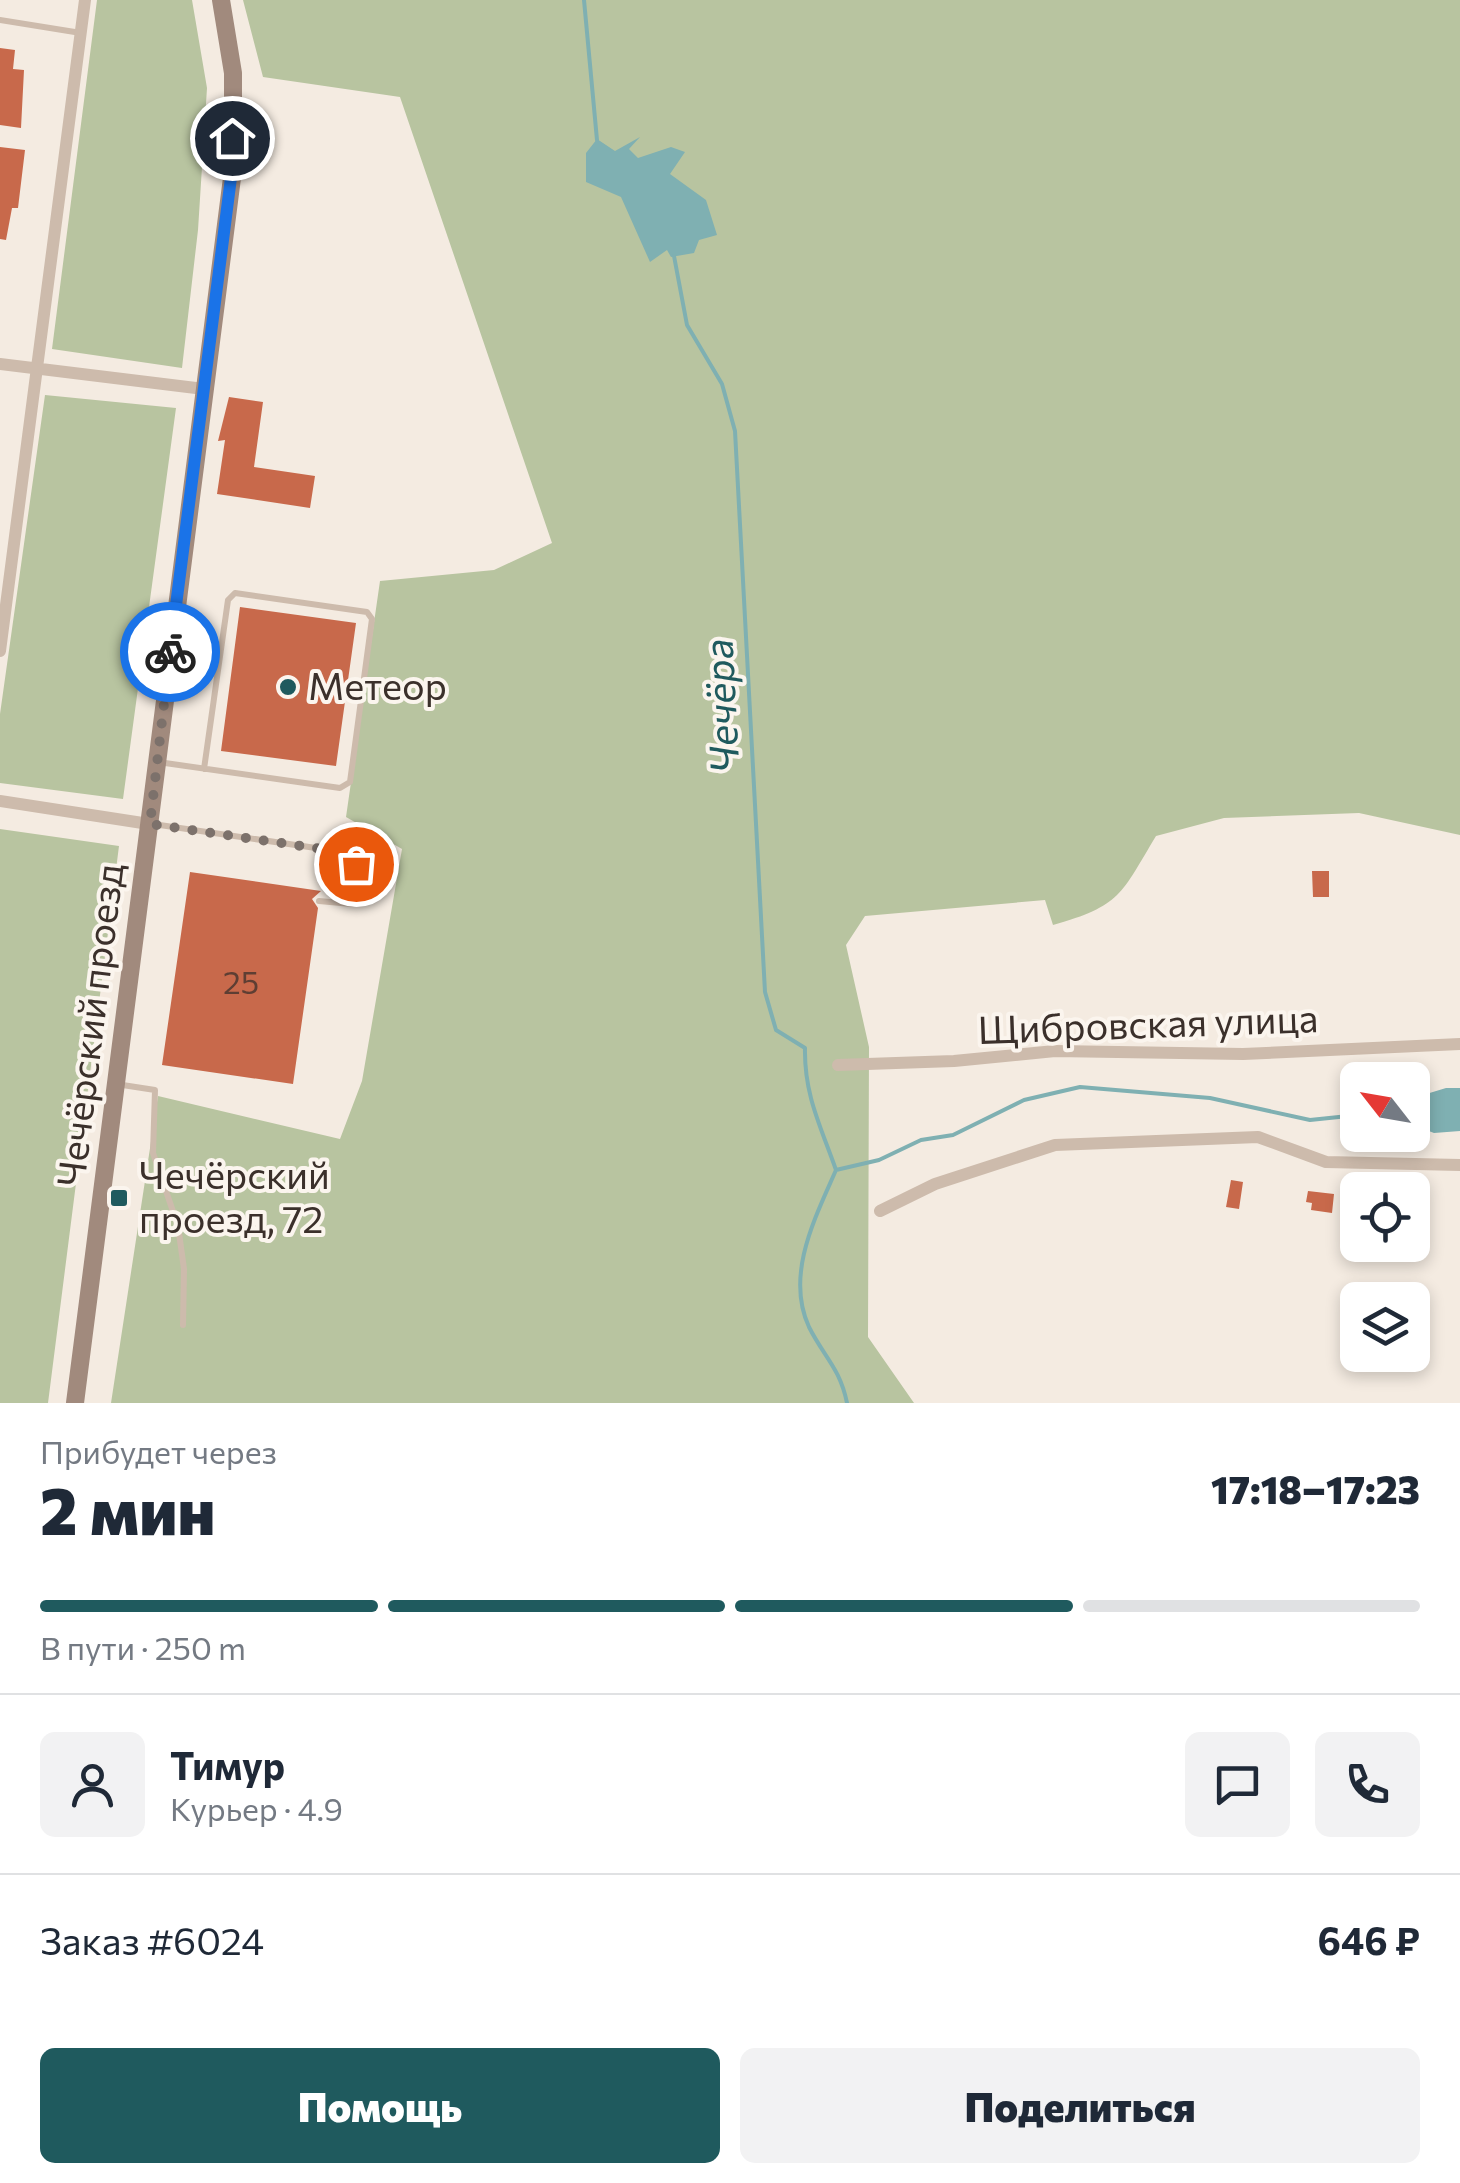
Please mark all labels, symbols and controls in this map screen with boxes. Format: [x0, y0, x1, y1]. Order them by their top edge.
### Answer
pin [190, 96, 275, 181]
icon: home [205, 111, 260, 166]
courier [120, 602, 220, 702]
icon: bike [143, 625, 198, 680]
water label: Чечёра [692, 638, 747, 775]
place label: Метеор [308, 661, 447, 708]
marker: Метеор [277, 676, 299, 698]
pin [314, 822, 399, 907]
icon: bag [329, 837, 384, 892]
street label: Чечёрский проезд [45, 860, 132, 1189]
house number: 25 [223, 961, 259, 1001]
street label: Щибровская улица [977, 993, 1319, 1052]
north arrow [1340, 1062, 1430, 1152]
map controls [1340, 1062, 1430, 1372]
place label: Чечёрский проезд, 72 [139, 1150, 330, 1241]
button: locate [1340, 1172, 1430, 1262]
marker: Чечёрский проезд, 72 [108, 1187, 130, 1209]
button: layers [1340, 1282, 1430, 1372]
text: Прибудет через [40, 1431, 277, 1471]
text: 17:18–17:23 [1211, 1465, 1420, 1512]
text: 2 мин [40, 1469, 215, 1548]
text: В пути · 250 m [40, 1627, 246, 1667]
button: person [40, 1732, 145, 1837]
button: chat [1185, 1732, 1290, 1837]
button: phone [1315, 1732, 1420, 1837]
text: Тимур [170, 1741, 285, 1788]
text: Курьер · 4.9 [170, 1788, 343, 1828]
text: Заказ #6024 [40, 1916, 264, 1963]
text: 646 ₽ [1317, 1916, 1420, 1963]
button: Помощь [40, 2048, 720, 2163]
button: Поделиться [740, 2048, 1420, 2163]

